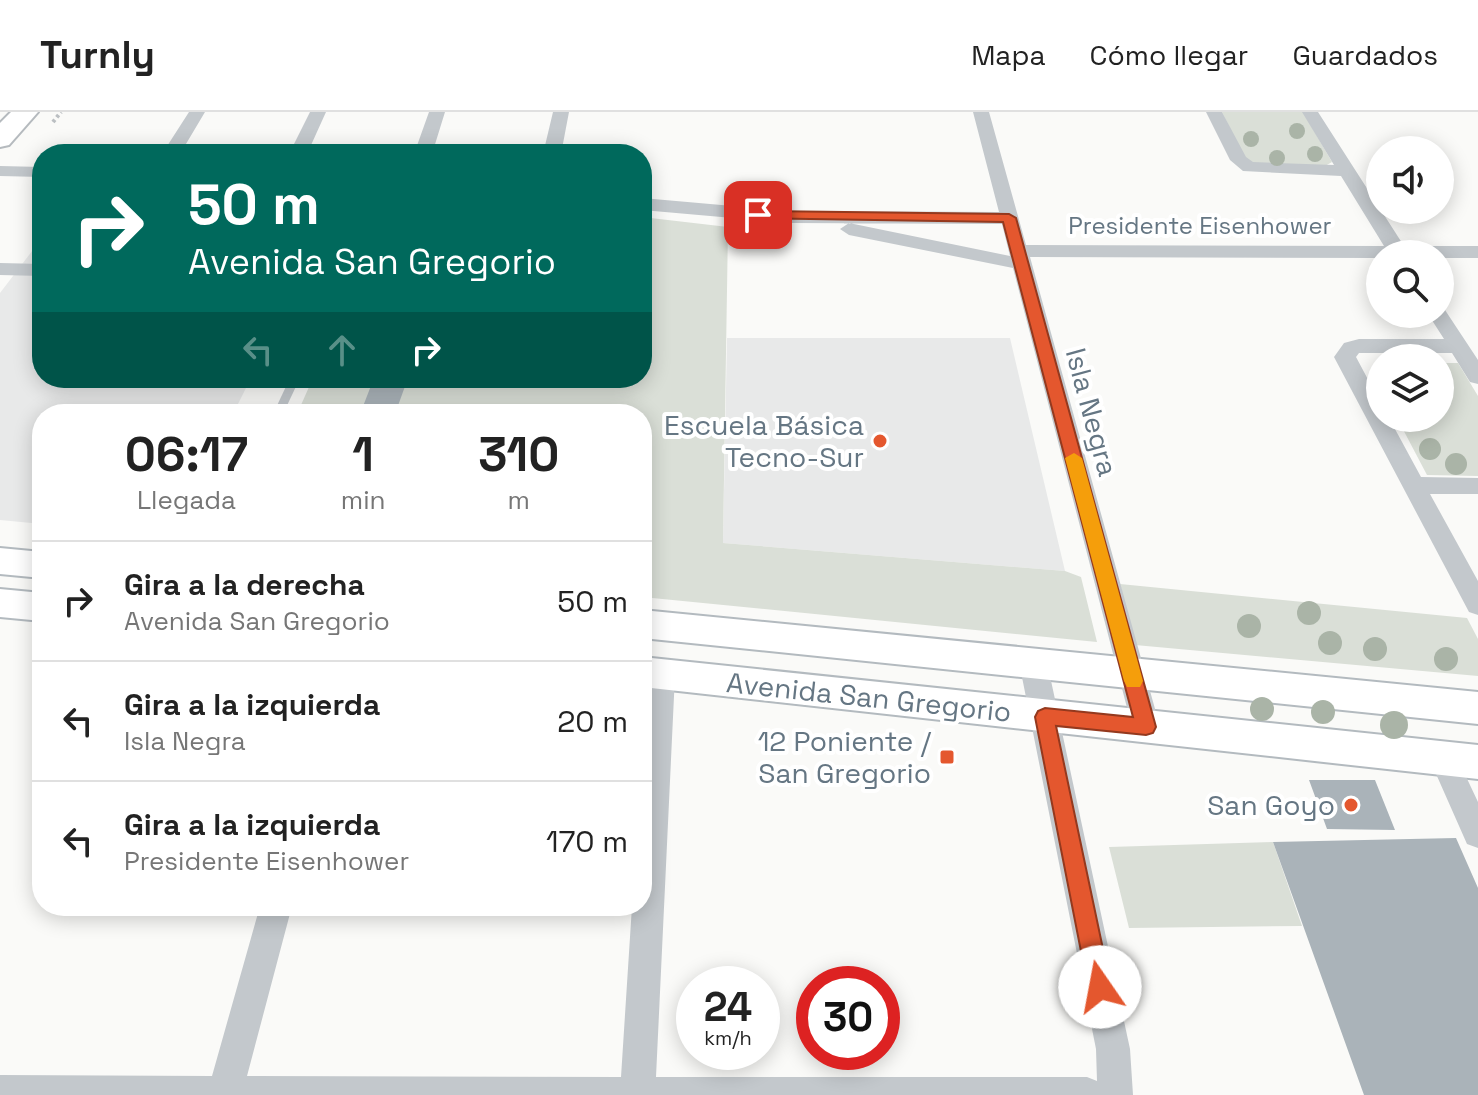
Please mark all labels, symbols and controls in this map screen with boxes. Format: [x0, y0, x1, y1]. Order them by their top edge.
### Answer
text: Turnly [40, 31, 155, 79]
text: Mapa [971, 37, 1046, 73]
text: Cómo llegar [1090, 37, 1248, 73]
text: Guardados [1292, 37, 1438, 73]
map controls [1366, 136, 1454, 432]
button: sound [1366, 136, 1454, 224]
text: 50 m [188, 169, 320, 240]
icon: right [56, 176, 160, 280]
pin [724, 181, 792, 249]
icon: arrive [736, 193, 780, 237]
street label: Presidente Eisenhower [1068, 210, 1332, 241]
text: Avenida San Gregorio [188, 239, 556, 285]
button: search [1366, 240, 1454, 328]
icon: left [236, 328, 280, 372]
icon: ahead [320, 328, 364, 372]
icon: right [404, 328, 448, 372]
street label: Isla Negra [1058, 344, 1126, 480]
button: layers [1366, 344, 1454, 432]
place label: Escuela Básica Tecno-Sur [664, 407, 864, 475]
text: 06:17 [125, 424, 248, 485]
text: 1 [352, 424, 374, 485]
text: 310 [478, 424, 559, 485]
marker: Escuela Básica Tecno-Sur [871, 432, 889, 450]
text: Llegada [137, 483, 236, 517]
text: min [341, 483, 385, 517]
text: m [508, 483, 530, 517]
text: Gira a la derecha [124, 565, 365, 604]
icon: right [56, 579, 100, 623]
text: 50 m [557, 582, 628, 621]
text: Avenida San Gregorio [124, 604, 390, 638]
street label: Avenida San Gregorio [725, 664, 1013, 730]
text: Gira a la izquierda [124, 685, 380, 724]
icon: left [56, 699, 100, 743]
text: 20 m [557, 702, 628, 741]
place label: 12 Poniente / San Gregorio [758, 723, 932, 791]
text: Isla Negra [124, 724, 246, 758]
marker: 12 Poniente / San Gregorio [938, 748, 956, 766]
place label: San Goyo [1207, 787, 1335, 823]
marker: San Goyo [1342, 796, 1360, 814]
text: Gira a la izquierda [124, 805, 380, 844]
icon: left [56, 819, 100, 863]
text: 170 m [546, 822, 628, 861]
text: Presidente Eisenhower [124, 844, 409, 878]
position arrow [1058, 945, 1142, 1029]
speed limit sign: 30 [796, 966, 900, 1070]
text: 24 [704, 982, 752, 1033]
text: km/h [704, 1025, 752, 1051]

